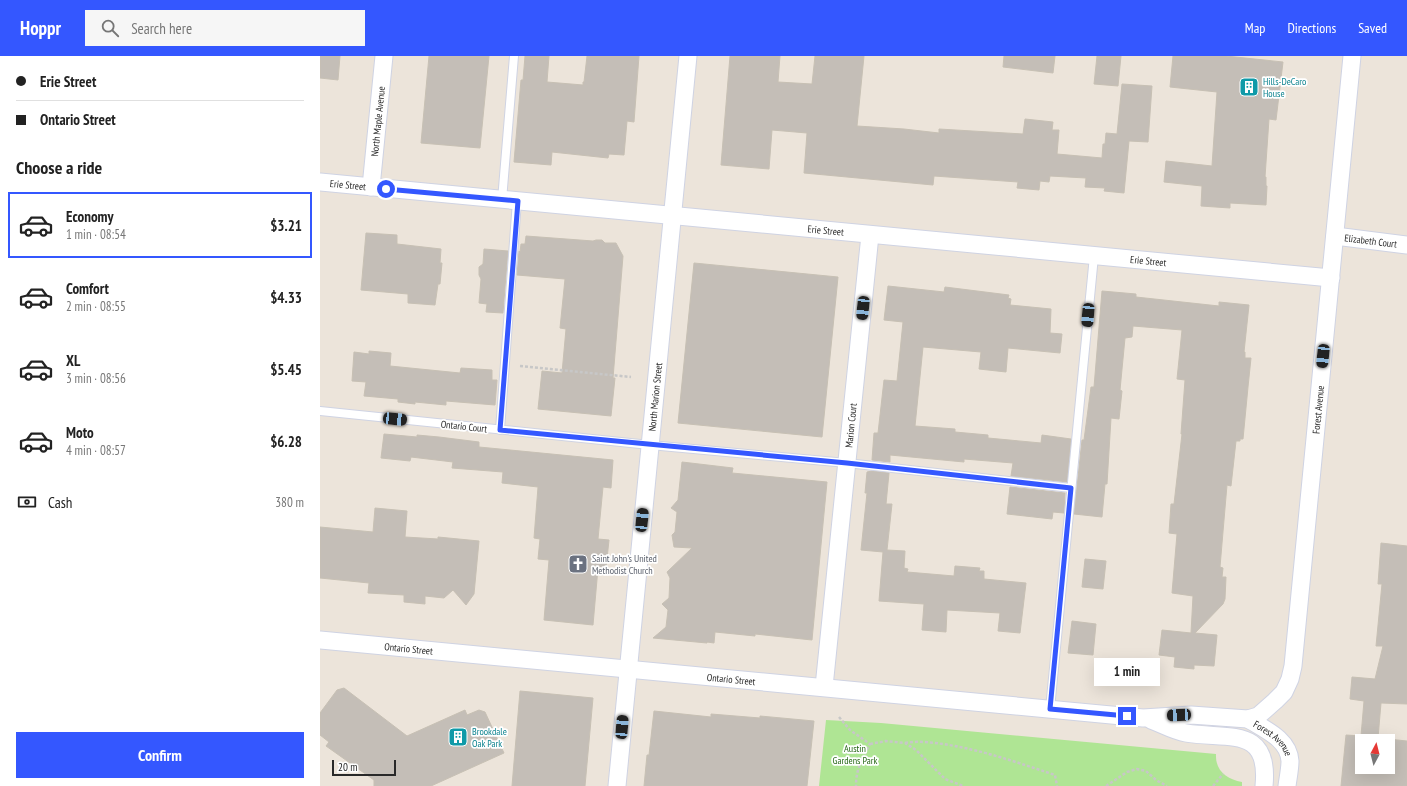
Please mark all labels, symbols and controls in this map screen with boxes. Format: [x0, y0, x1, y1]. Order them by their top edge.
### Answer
search box [85, 10, 365, 46]
text: Hoppr [20, 16, 61, 40]
icon: search [99, 17, 121, 39]
text: Search here [131, 19, 192, 38]
text: Map [1245, 19, 1265, 37]
text: Directions [1287, 19, 1336, 37]
text: Saved [1358, 19, 1387, 37]
text: Erie Street [40, 72, 96, 91]
place label: Hills-DeCaro House [1263, 75, 1306, 100]
building icon: Hills-DeCaro House [1238, 76, 1260, 98]
street label: North Maple Avenue [368, 86, 388, 157]
text: Ontario Street [40, 110, 116, 129]
text: Choose a ride [16, 156, 102, 179]
street label: Erie Street [329, 177, 367, 193]
route start [377, 180, 395, 198]
icon: car [18, 207, 54, 243]
text: Economy [66, 207, 114, 226]
text: $3.21 [270, 216, 302, 235]
street label: Erie Street [807, 222, 845, 239]
text: 1 min · 08:54 [66, 226, 126, 243]
street label: Elizabeth Court [1344, 231, 1398, 251]
street label: Erie Street [1130, 253, 1167, 269]
icon: car [18, 279, 54, 315]
text: Comfort [66, 279, 109, 298]
text: $4.33 [270, 288, 302, 307]
car [856, 295, 870, 321]
text: 2 min · 08:55 [66, 298, 126, 315]
car [1081, 303, 1095, 327]
car [1316, 343, 1330, 369]
icon: car [18, 351, 54, 387]
text: XL [66, 351, 80, 370]
text: $5.45 [270, 360, 302, 379]
street label: North Marion Street [646, 362, 665, 432]
text: 3 min · 08:56 [66, 370, 126, 387]
street label: Forest Avenue [1309, 385, 1327, 435]
street label: Marion Court [842, 402, 860, 448]
car [382, 412, 408, 426]
street label: Ontario Court [440, 418, 488, 435]
icon: car [18, 423, 54, 459]
text: Moto [66, 423, 94, 442]
text: $6.28 [270, 432, 302, 451]
text: 4 min · 08:57 [66, 442, 126, 459]
icon: cash [16, 491, 38, 513]
text: Cash [48, 493, 72, 512]
text: 380 m [275, 494, 304, 511]
car [635, 507, 649, 533]
place label: Saint John's United Methodist Church [592, 552, 657, 577]
church icon: Saint John's United Methodist Church [567, 553, 589, 575]
street label: Ontario Street [384, 640, 434, 658]
callout: 1 min [1094, 658, 1160, 686]
text: 1 min [1114, 663, 1140, 680]
street label: Ontario Street [706, 671, 756, 688]
route end [1118, 707, 1136, 725]
car [1167, 708, 1191, 722]
car [615, 715, 629, 739]
street label: Forest Avenue [1251, 718, 1295, 758]
place label: Brookdale Oak Park [472, 725, 507, 750]
building icon: Brookdale Oak Park [447, 726, 469, 748]
button: Confirm [16, 732, 304, 778]
north arrow [1355, 734, 1395, 774]
map controls [1355, 734, 1395, 774]
park label: Austin Gardens Park [833, 742, 878, 767]
scale bar [332, 758, 396, 777]
text: 20 m [338, 760, 357, 774]

